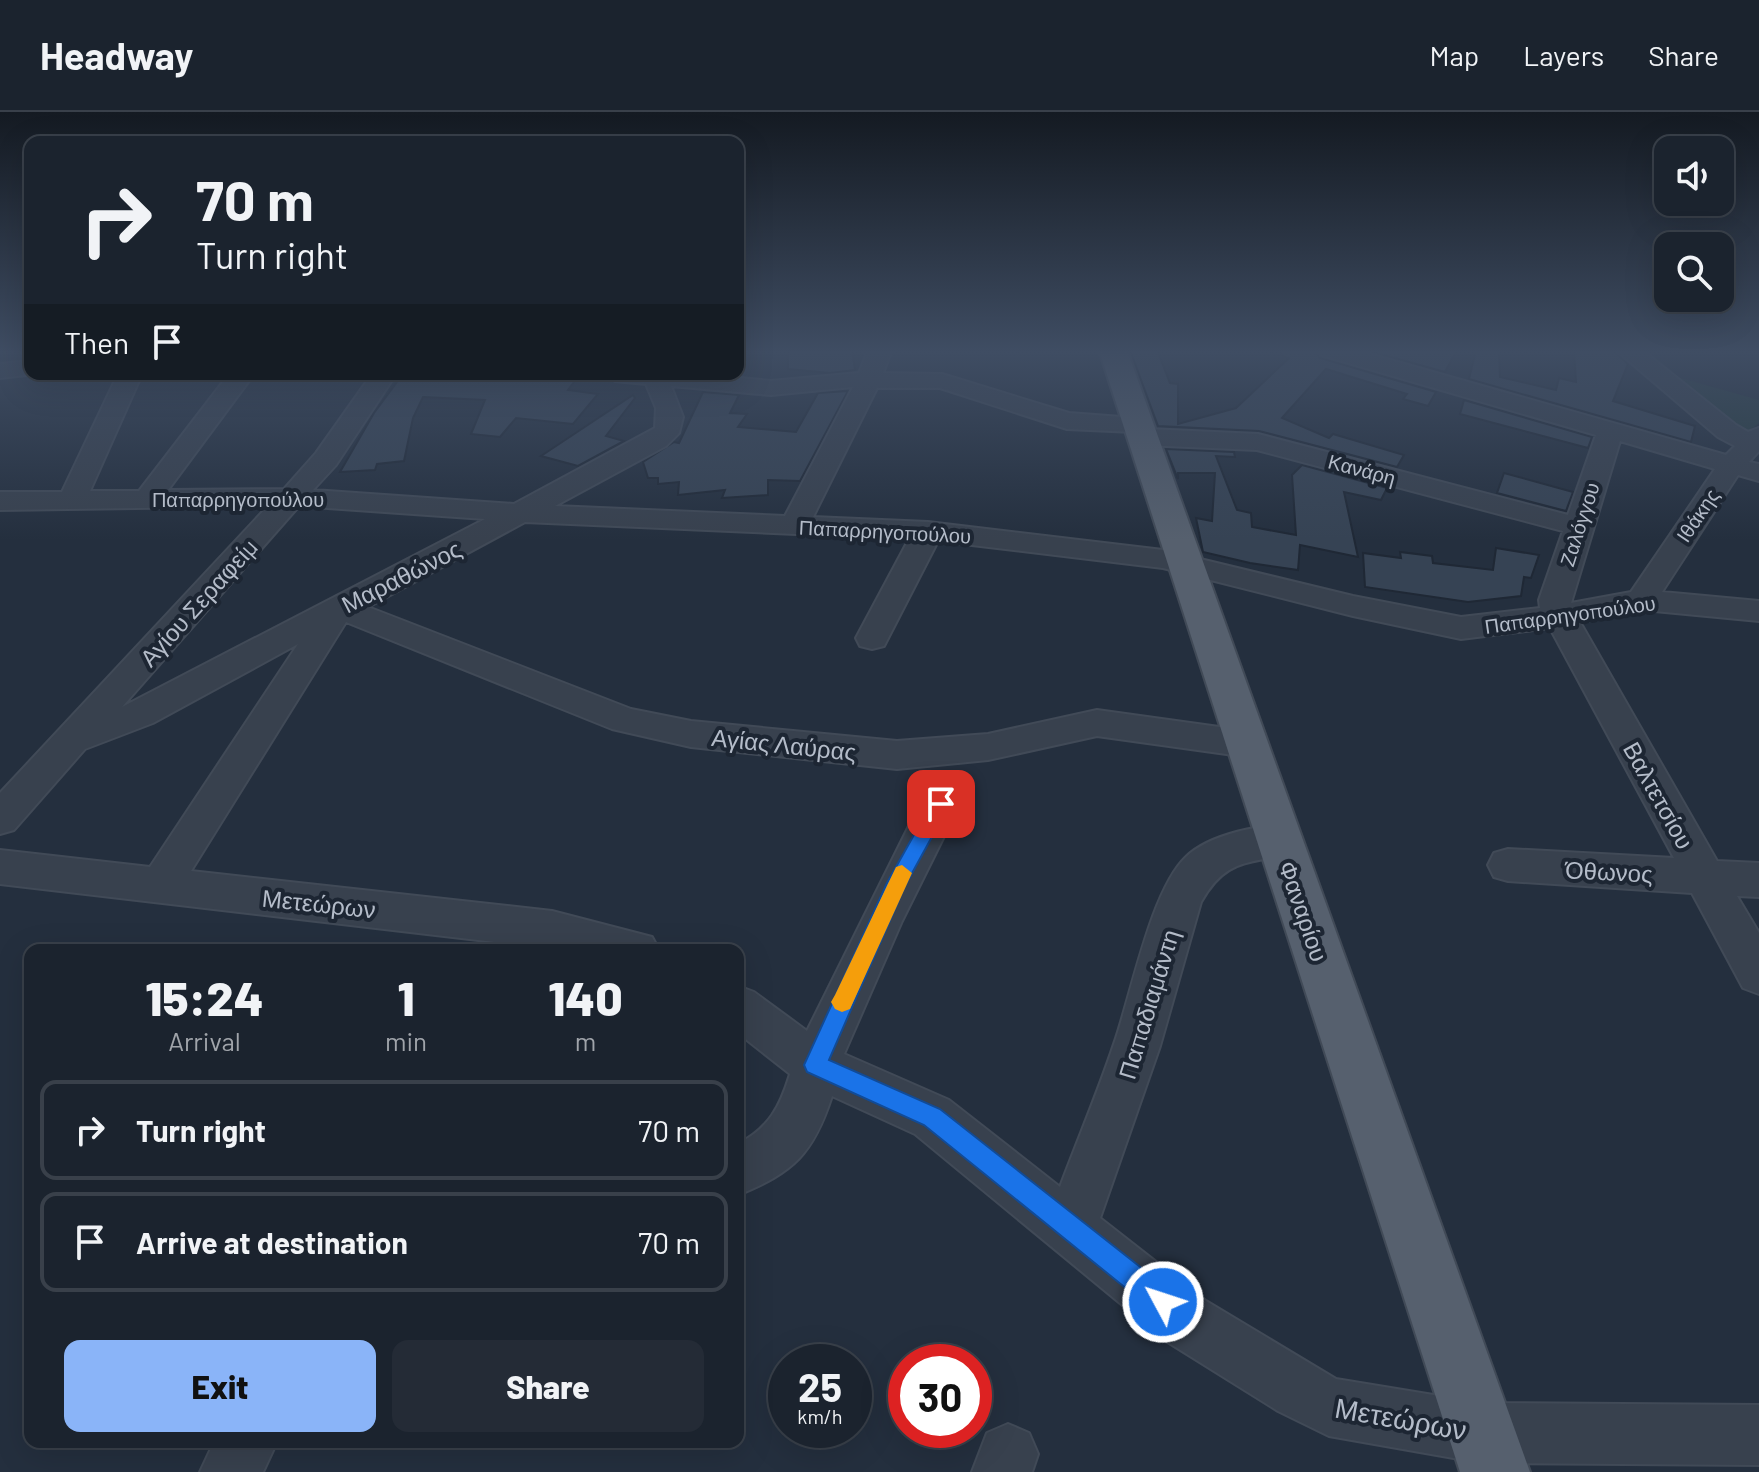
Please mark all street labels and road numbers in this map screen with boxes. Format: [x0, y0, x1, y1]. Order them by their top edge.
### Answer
street label: Κανάρη [1326, 449, 1398, 489]
street label: Ζαλόγγου [1554, 479, 1604, 569]
street label: Ιθάκης [1671, 484, 1724, 546]
street label: Παπαρρηγοπούλου [152, 487, 324, 511]
street label: Παπαρρηγοπούλου [798, 515, 972, 547]
street label: Αγίου Σεραφείμ [133, 532, 263, 672]
street label: Μαραθώνος [336, 533, 466, 619]
street label: Παπαρρηγοπούλου [1483, 590, 1657, 638]
street label: Αγίας Λαύρας [710, 722, 858, 766]
street label: Βαλτετσίου [1618, 736, 1700, 854]
street label: Όθωνος [1564, 854, 1653, 888]
street label: Φαναρίου [1273, 857, 1335, 965]
street label: Μετεώρων [261, 883, 377, 923]
street label: Παπαδιαμάντη [1111, 926, 1185, 1082]
street label: Μετεώρων [1333, 1390, 1469, 1446]

